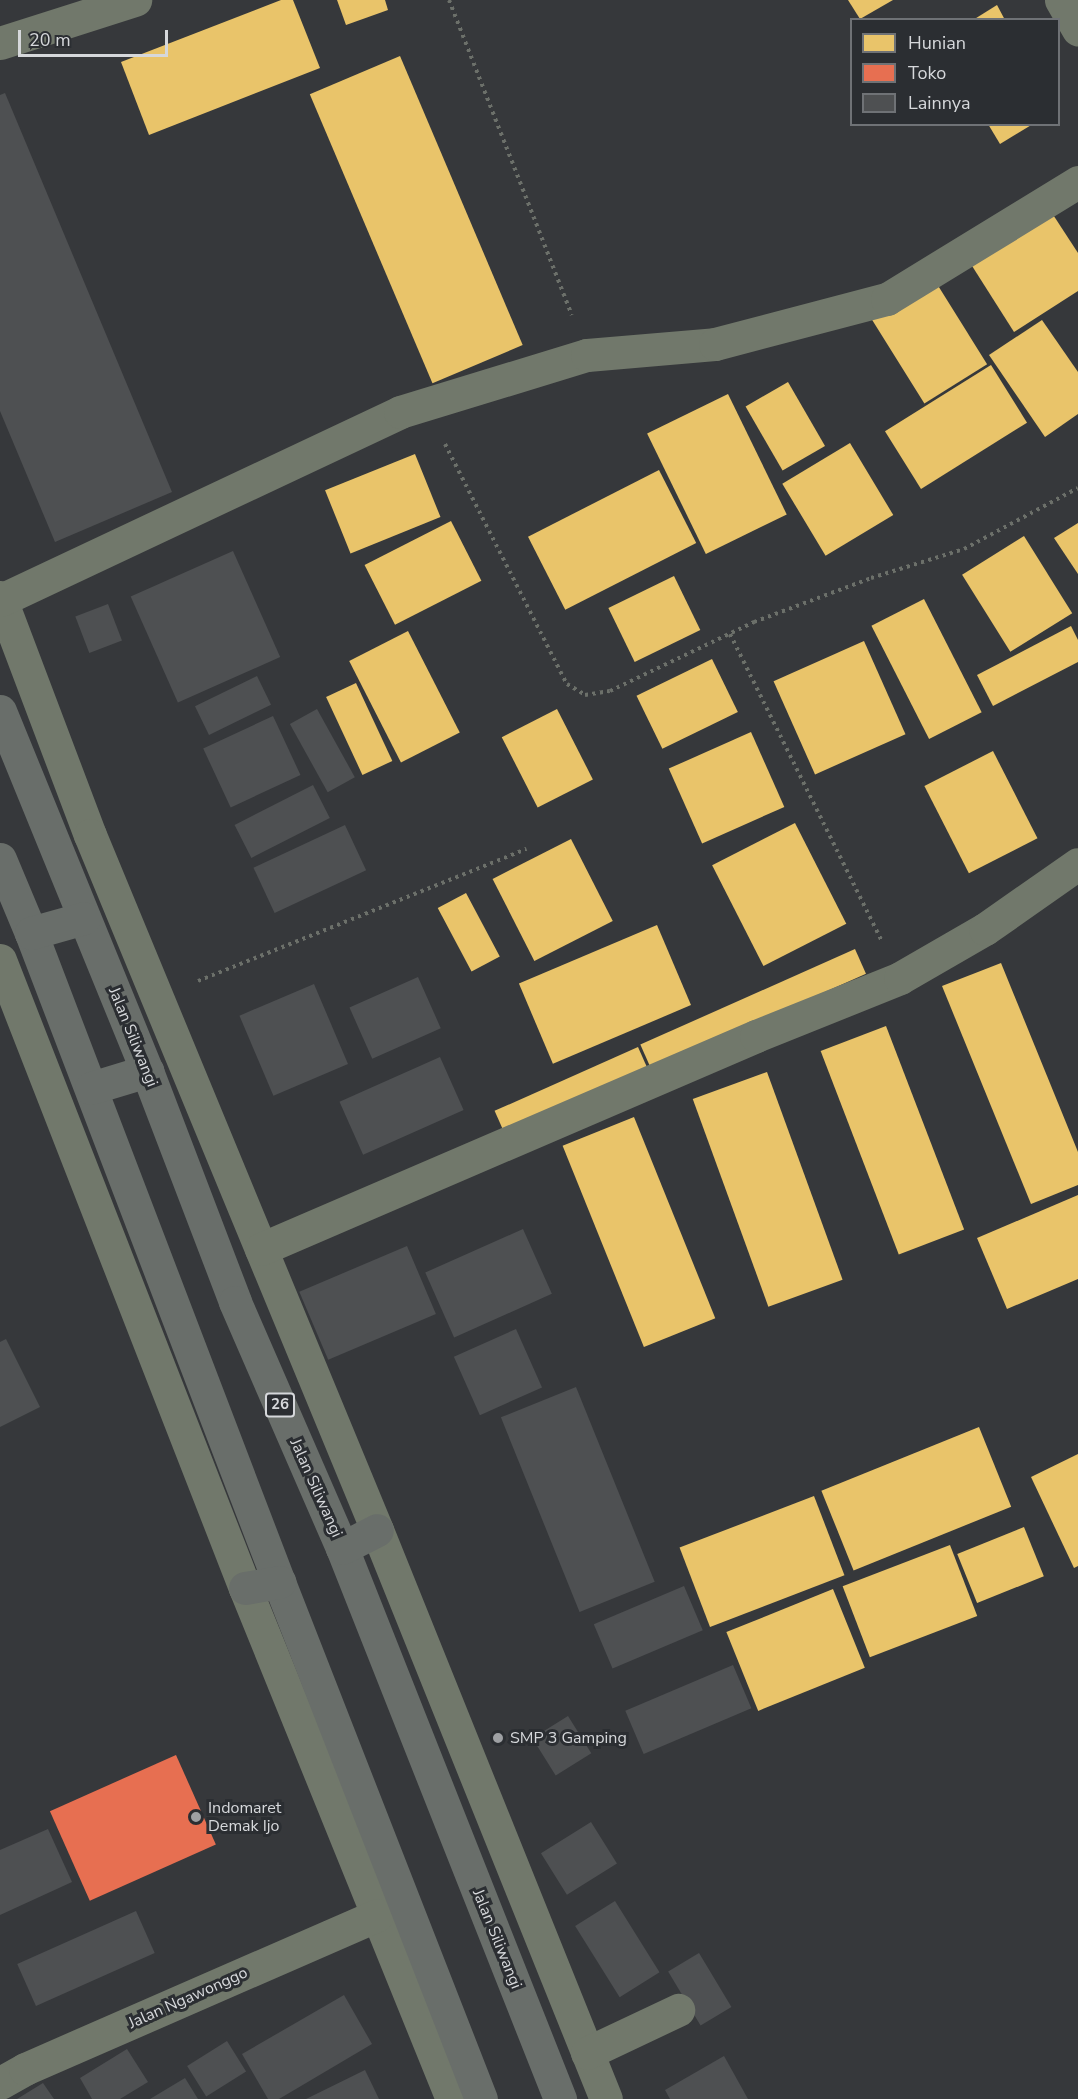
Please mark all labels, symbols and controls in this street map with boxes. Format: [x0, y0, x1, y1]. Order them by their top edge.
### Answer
scale bar [21, 18, 171, 56]
legend [850, 18, 1060, 126]
text: 20 m [29, 28, 71, 52]
text: Hunian [908, 31, 966, 55]
text: Toko [908, 61, 946, 85]
text: Lainnya [908, 91, 970, 115]
street label: Jalan Siliwangi [104, 984, 162, 1090]
road number: 26 [265, 1393, 295, 1417]
street label: Jalan Siliwangi [286, 1436, 346, 1540]
place label: SMP 3 Gamping [510, 1728, 627, 1748]
marker: SMP 3 Gamping [491, 1731, 505, 1745]
place label: Indomaret Demak Ijo [208, 1798, 281, 1836]
marker: Indomaret Demak Ijo [189, 1810, 203, 1824]
street label: Jalan Siliwangi [468, 1886, 526, 1992]
street label: Jalan Ngawonggo [125, 1963, 251, 2033]

